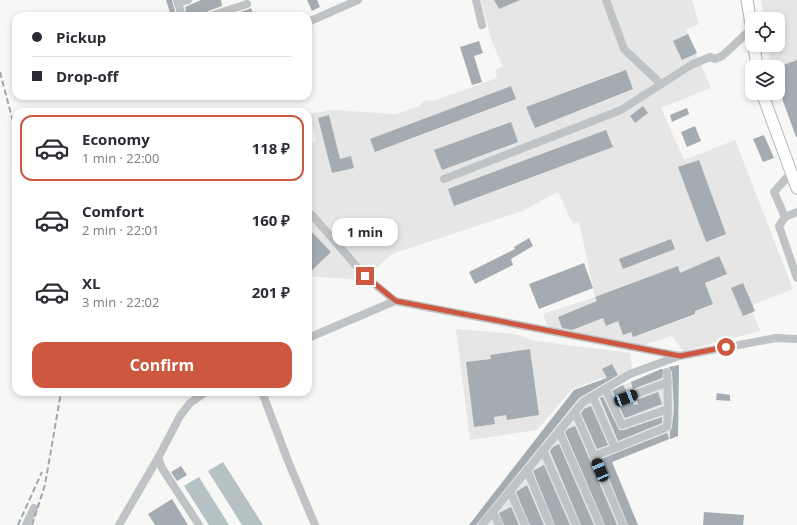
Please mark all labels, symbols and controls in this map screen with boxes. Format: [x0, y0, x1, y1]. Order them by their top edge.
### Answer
map controls [745, 12, 785, 100]
button: locate [745, 12, 785, 52]
text: Pickup [56, 27, 106, 47]
button: layers [745, 60, 785, 100]
text: Drop-off [56, 66, 118, 86]
text: Economy [82, 129, 150, 149]
icon: car [34, 130, 70, 166]
text: 118 ₽ [252, 138, 290, 158]
text: 1 min · 22:00 [82, 149, 159, 167]
text: Comfort [82, 201, 144, 221]
icon: car [34, 202, 70, 238]
text: 160 ₽ [252, 210, 290, 230]
callout: 1 min [332, 218, 398, 246]
text: 2 min · 22:01 [82, 221, 159, 239]
text: 1 min [347, 223, 383, 241]
route end [356, 267, 374, 285]
text: XL [82, 273, 100, 293]
icon: car [34, 274, 70, 310]
text: 201 ₽ [252, 282, 290, 302]
text: 3 min · 22:02 [82, 293, 159, 311]
route start [717, 338, 735, 356]
button: Confirm [32, 342, 292, 388]
car [613, 388, 639, 408]
car [590, 457, 610, 483]

